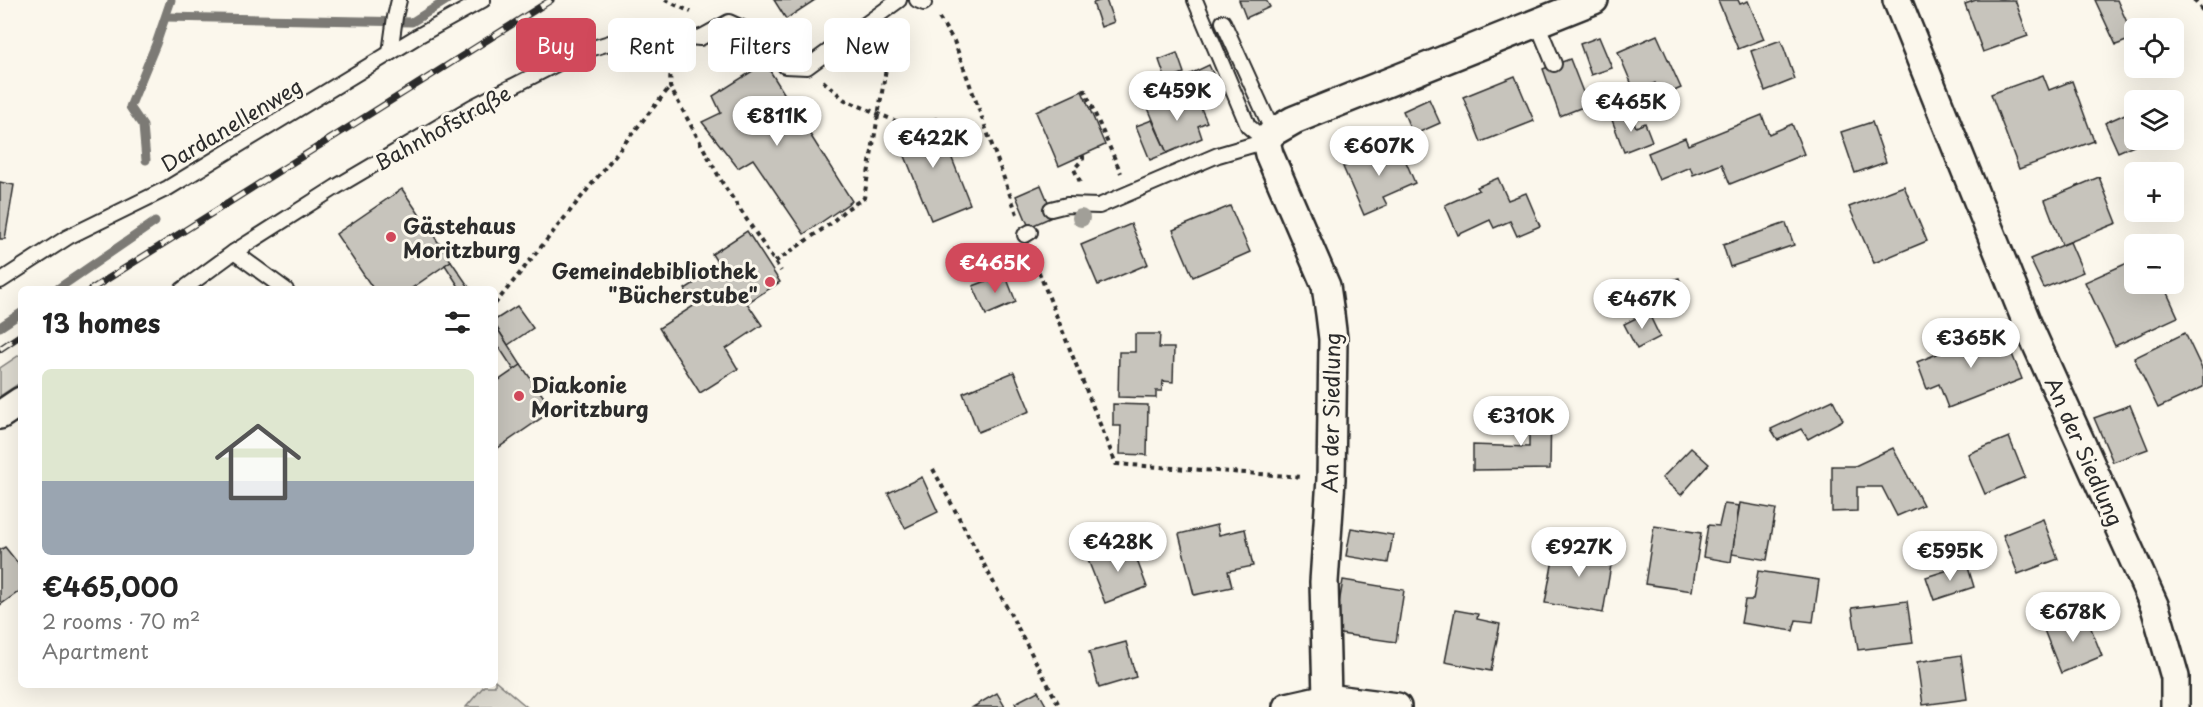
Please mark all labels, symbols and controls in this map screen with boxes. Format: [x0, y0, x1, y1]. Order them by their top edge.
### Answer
chip: Buy [516, 18, 596, 72]
chip: Rent [608, 18, 696, 72]
chip: Filters [708, 18, 812, 72]
chip: New [824, 18, 910, 72]
map controls [2124, 18, 2184, 294]
button: locate [2124, 18, 2184, 78]
street label: Dardanellenweg [154, 69, 308, 179]
pin: €459K [1135, 71, 1219, 122]
text: €459K [1143, 75, 1211, 105]
street label: Bahnhofstraße [368, 76, 516, 178]
pin: €465K [1589, 82, 1673, 133]
text: €465K [1595, 86, 1667, 116]
button: layers [2124, 90, 2184, 150]
pin: €811K [735, 96, 819, 147]
text: €811K [747, 100, 807, 130]
pin: €422K [891, 118, 975, 169]
text: €422K [897, 122, 969, 152]
pin: €607K [1337, 126, 1421, 177]
text: €607K [1344, 130, 1414, 160]
button: + [2124, 162, 2184, 222]
place label: Gästehaus Moritzburg [403, 209, 521, 265]
marker: Gästehaus Moritzburg [384, 230, 398, 244]
button: − [2124, 234, 2184, 294]
pin: €465K [953, 243, 1037, 294]
text: €465K [959, 247, 1031, 277]
place label: Gemeindebibliothek "Bücherstube" [551, 254, 758, 310]
marker: Gemeindebibliothek "Bücherstube" [763, 275, 777, 289]
pin: €467K [1600, 279, 1684, 330]
text: €467K [1607, 283, 1677, 313]
text: 13 homes [42, 303, 160, 342]
icon: filters [441, 306, 474, 339]
pin: €365K [1929, 318, 2013, 369]
text: €365K [1936, 322, 2006, 352]
street label: An der Siedlung [1313, 333, 1347, 493]
place label: Diakonie Moritzburg [531, 368, 649, 424]
street label: An der Siedlung [2038, 371, 2132, 531]
marker: Diakonie Moritzburg [512, 389, 526, 403]
pin: €310K [1479, 396, 1563, 447]
text: €310K [1487, 400, 1555, 430]
icon: home [204, 408, 312, 516]
pin: €428K [1076, 522, 1160, 573]
text: €428K [1083, 526, 1153, 556]
pin: €927K [1537, 527, 1621, 578]
text: €927K [1545, 531, 1613, 561]
pin: €595K [1908, 531, 1992, 582]
text: €595K [1916, 535, 1984, 565]
text: €465,000 [42, 567, 178, 606]
pin: €678K [2031, 592, 2115, 643]
text: €678K [2040, 596, 2106, 626]
text: 2 rooms · 70 m² [42, 606, 200, 636]
text: Apartment [42, 636, 149, 666]

